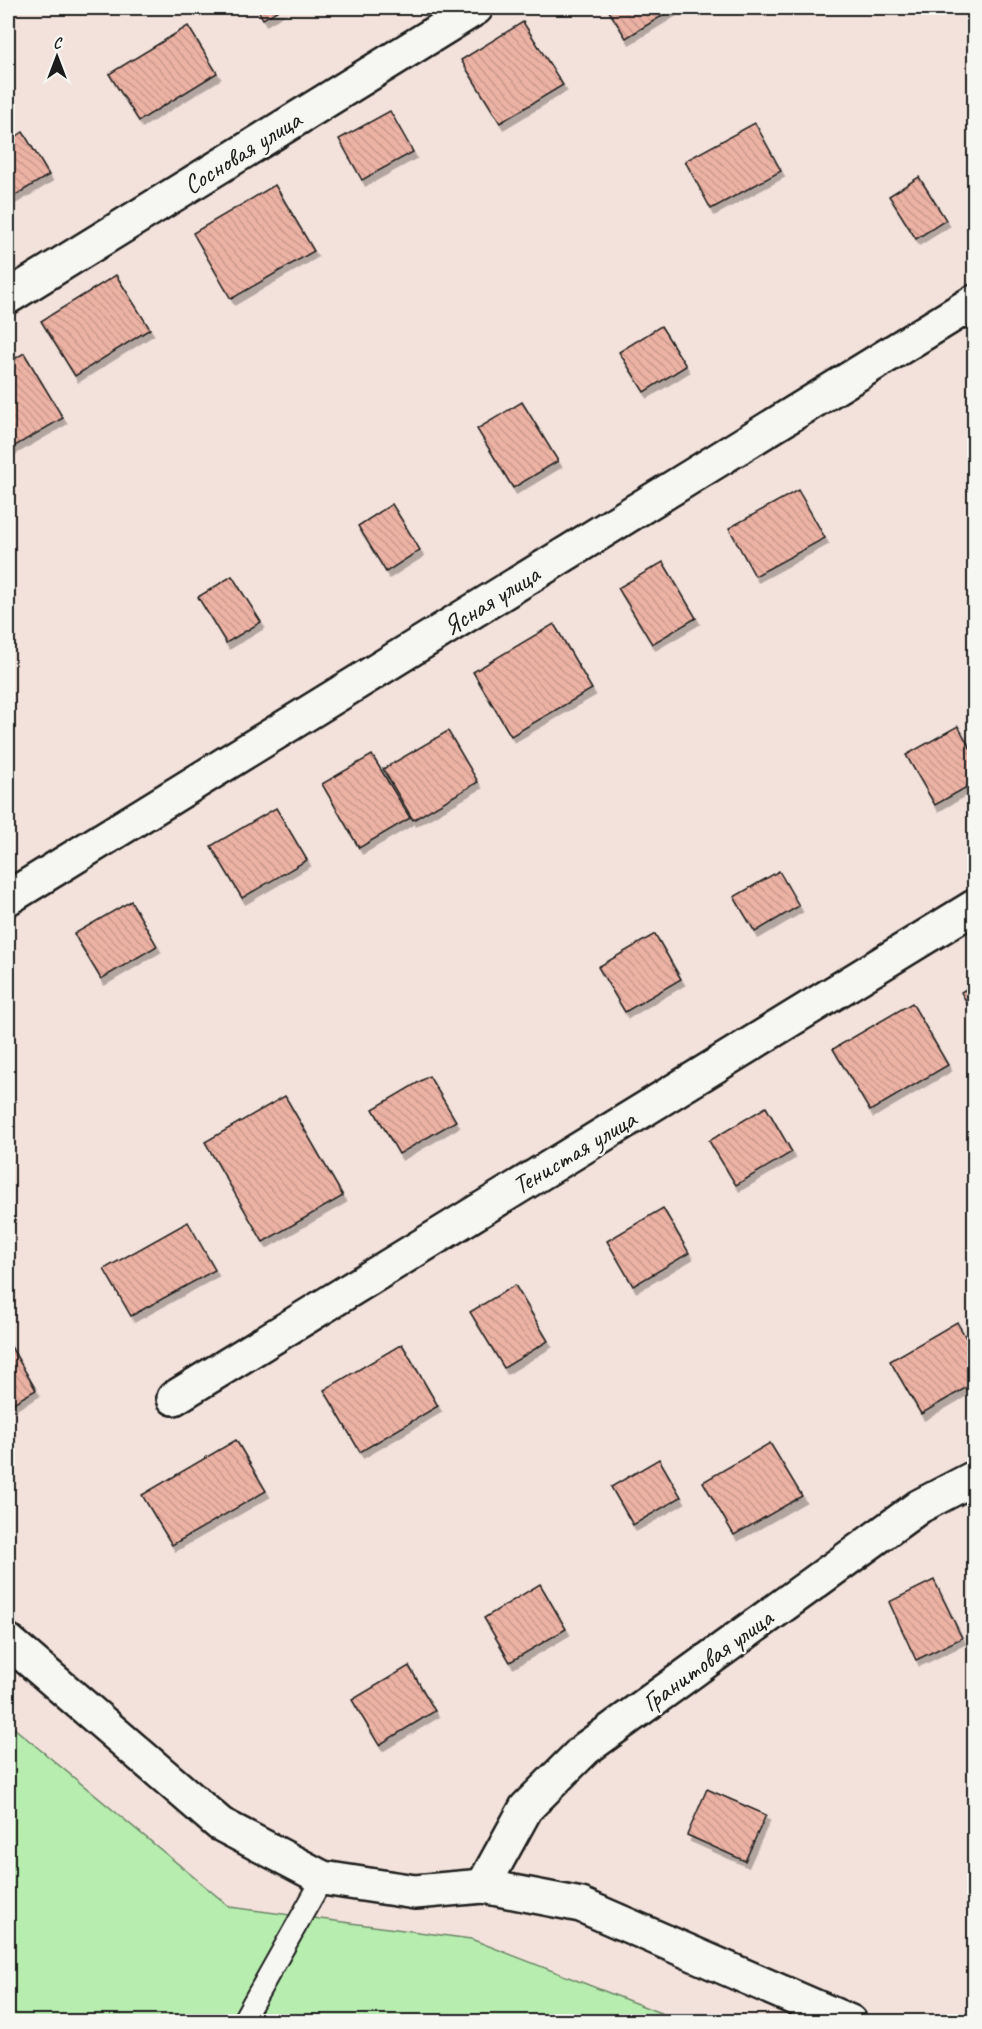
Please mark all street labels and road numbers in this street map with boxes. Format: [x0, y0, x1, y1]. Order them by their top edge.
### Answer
street label: Сосновая улица [177, 102, 309, 202]
street label: Ясная улица [437, 557, 547, 643]
street label: Тенистая улица [506, 1102, 643, 1202]
street label: Гранитовая улица [635, 1601, 781, 1719]

